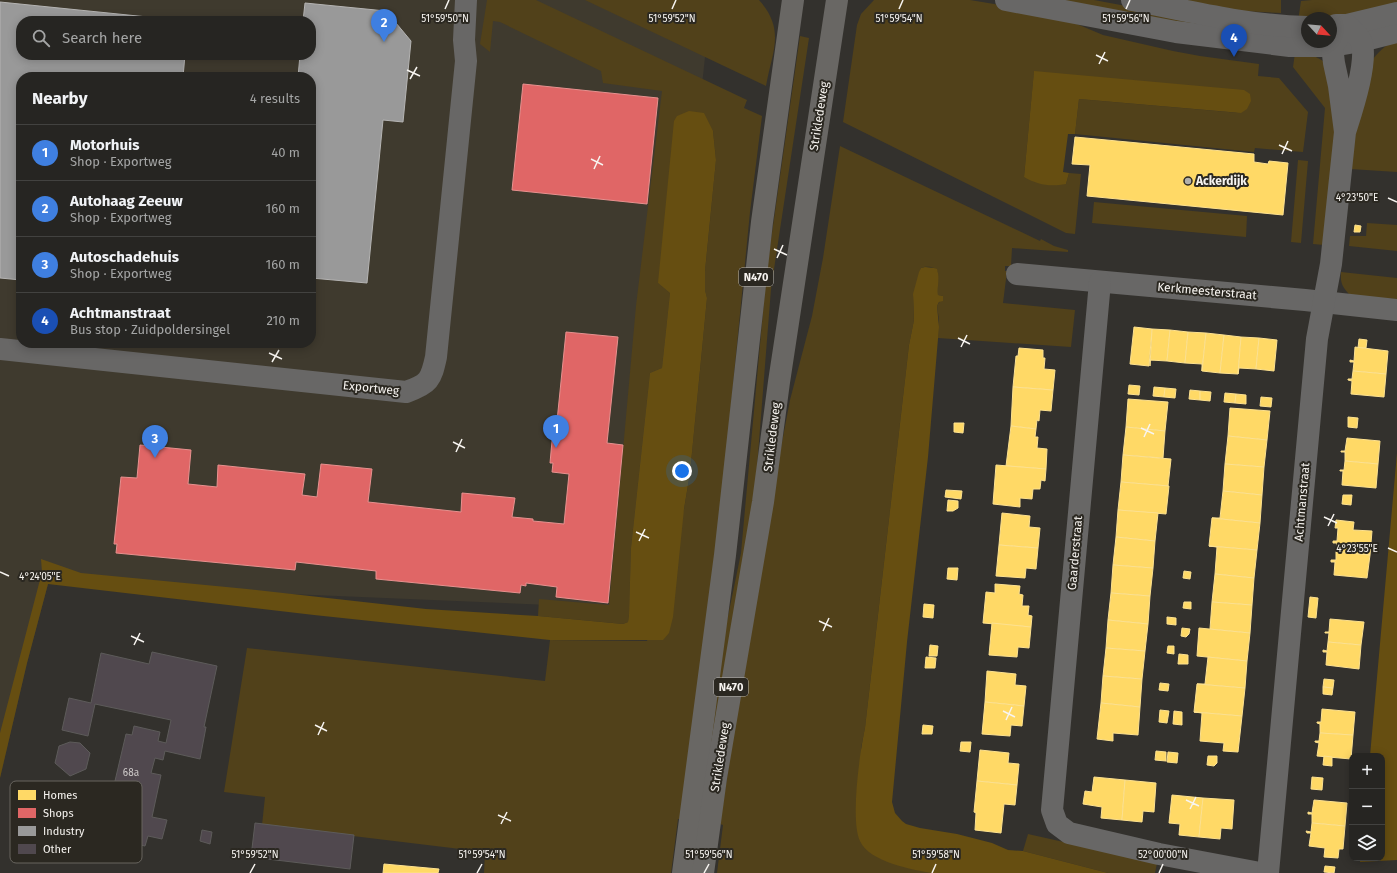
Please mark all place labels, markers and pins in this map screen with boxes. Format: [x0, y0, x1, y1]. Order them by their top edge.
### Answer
pin: 2 [371, 9, 397, 42]
pin: 4 [1221, 24, 1247, 57]
place label: Ackerdijk [1195, 174, 1247, 188]
marker: Ackerdijk [1183, 176, 1193, 186]
pin: 1 [543, 415, 569, 448]
pin: 3 [142, 425, 168, 458]

